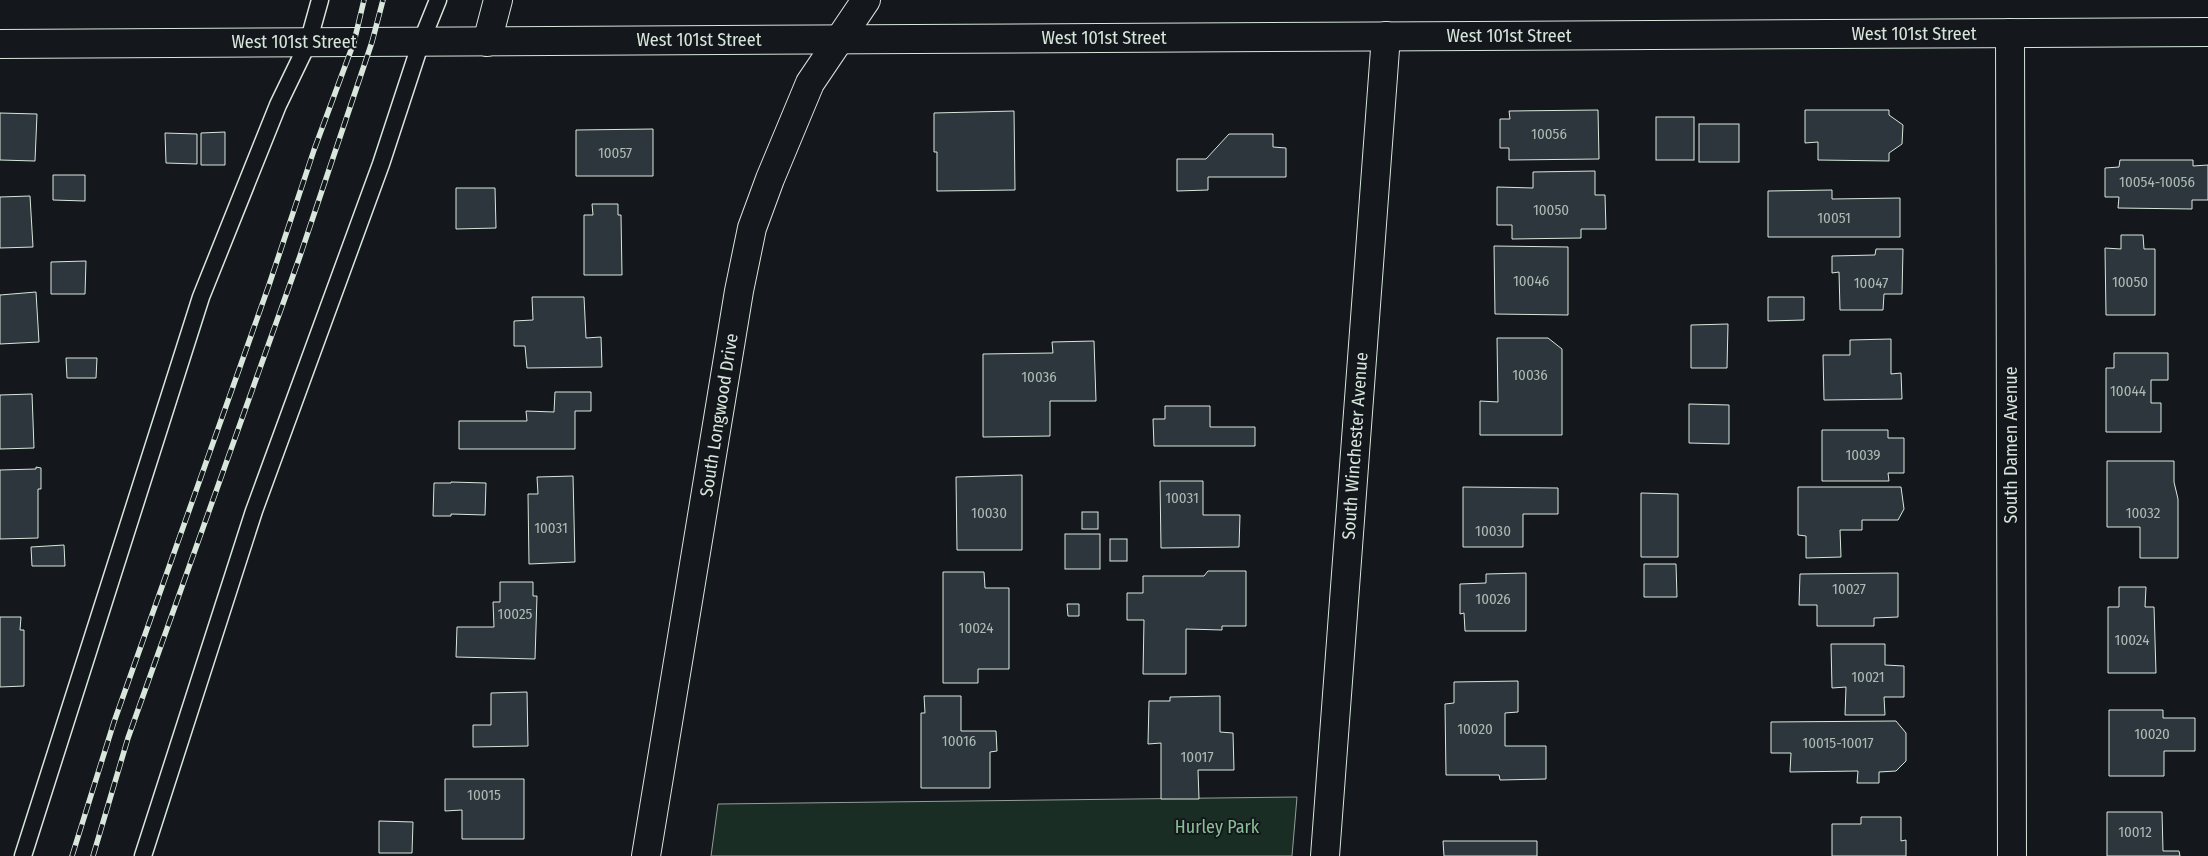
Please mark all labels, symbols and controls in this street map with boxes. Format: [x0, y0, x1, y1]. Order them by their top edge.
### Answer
street label: West 101st Street [1851, 23, 1977, 45]
street label: West 101st Street [1446, 25, 1572, 47]
street label: West 101st Street [1041, 27, 1167, 49]
street label: West 101st Street [636, 29, 762, 51]
street label: West 101st Street [231, 31, 357, 53]
house number: 10056 [1531, 125, 1567, 143]
house number: 10057 [598, 144, 632, 162]
house number: 10054-10056 [2119, 173, 2195, 191]
house number: 10050 [1533, 201, 1569, 219]
house number: 10051 [1817, 209, 1851, 227]
house number: 10046 [1513, 272, 1549, 290]
house number: 10050 [2112, 273, 2148, 291]
house number: 10047 [1854, 274, 1888, 292]
street label: South Longwood Drive [695, 332, 743, 498]
street label: South Winchester Avenue [1337, 351, 1373, 540]
house number: 10036 [1512, 366, 1548, 384]
street label: South Damen Avenue [2000, 366, 2022, 524]
house number: 10036 [1021, 368, 1057, 386]
house number: 10044 [2110, 382, 2146, 400]
house number: 10039 [1845, 446, 1881, 464]
house number: 10031 [1165, 489, 1199, 507]
house number: 10030 [971, 504, 1007, 522]
house number: 10032 [2126, 504, 2161, 522]
house number: 10031 [534, 519, 568, 537]
house number: 10030 [1475, 522, 1511, 540]
house number: 10027 [1832, 580, 1866, 598]
house number: 10026 [1475, 590, 1511, 608]
house number: 10025 [498, 605, 533, 623]
house number: 10024 [959, 619, 993, 637]
house number: 10024 [2115, 631, 2149, 649]
house number: 10021 [1851, 668, 1885, 686]
house number: 10020 [1457, 720, 1493, 738]
house number: 10020 [2134, 725, 2170, 743]
house number: 10016 [942, 732, 976, 750]
house number: 10015-10017 [1802, 734, 1874, 752]
house number: 10017 [1180, 748, 1214, 766]
house number: 10015 [467, 786, 501, 804]
park label: Hurley Park [1175, 816, 1260, 838]
house number: 10012 [2118, 823, 2152, 841]

